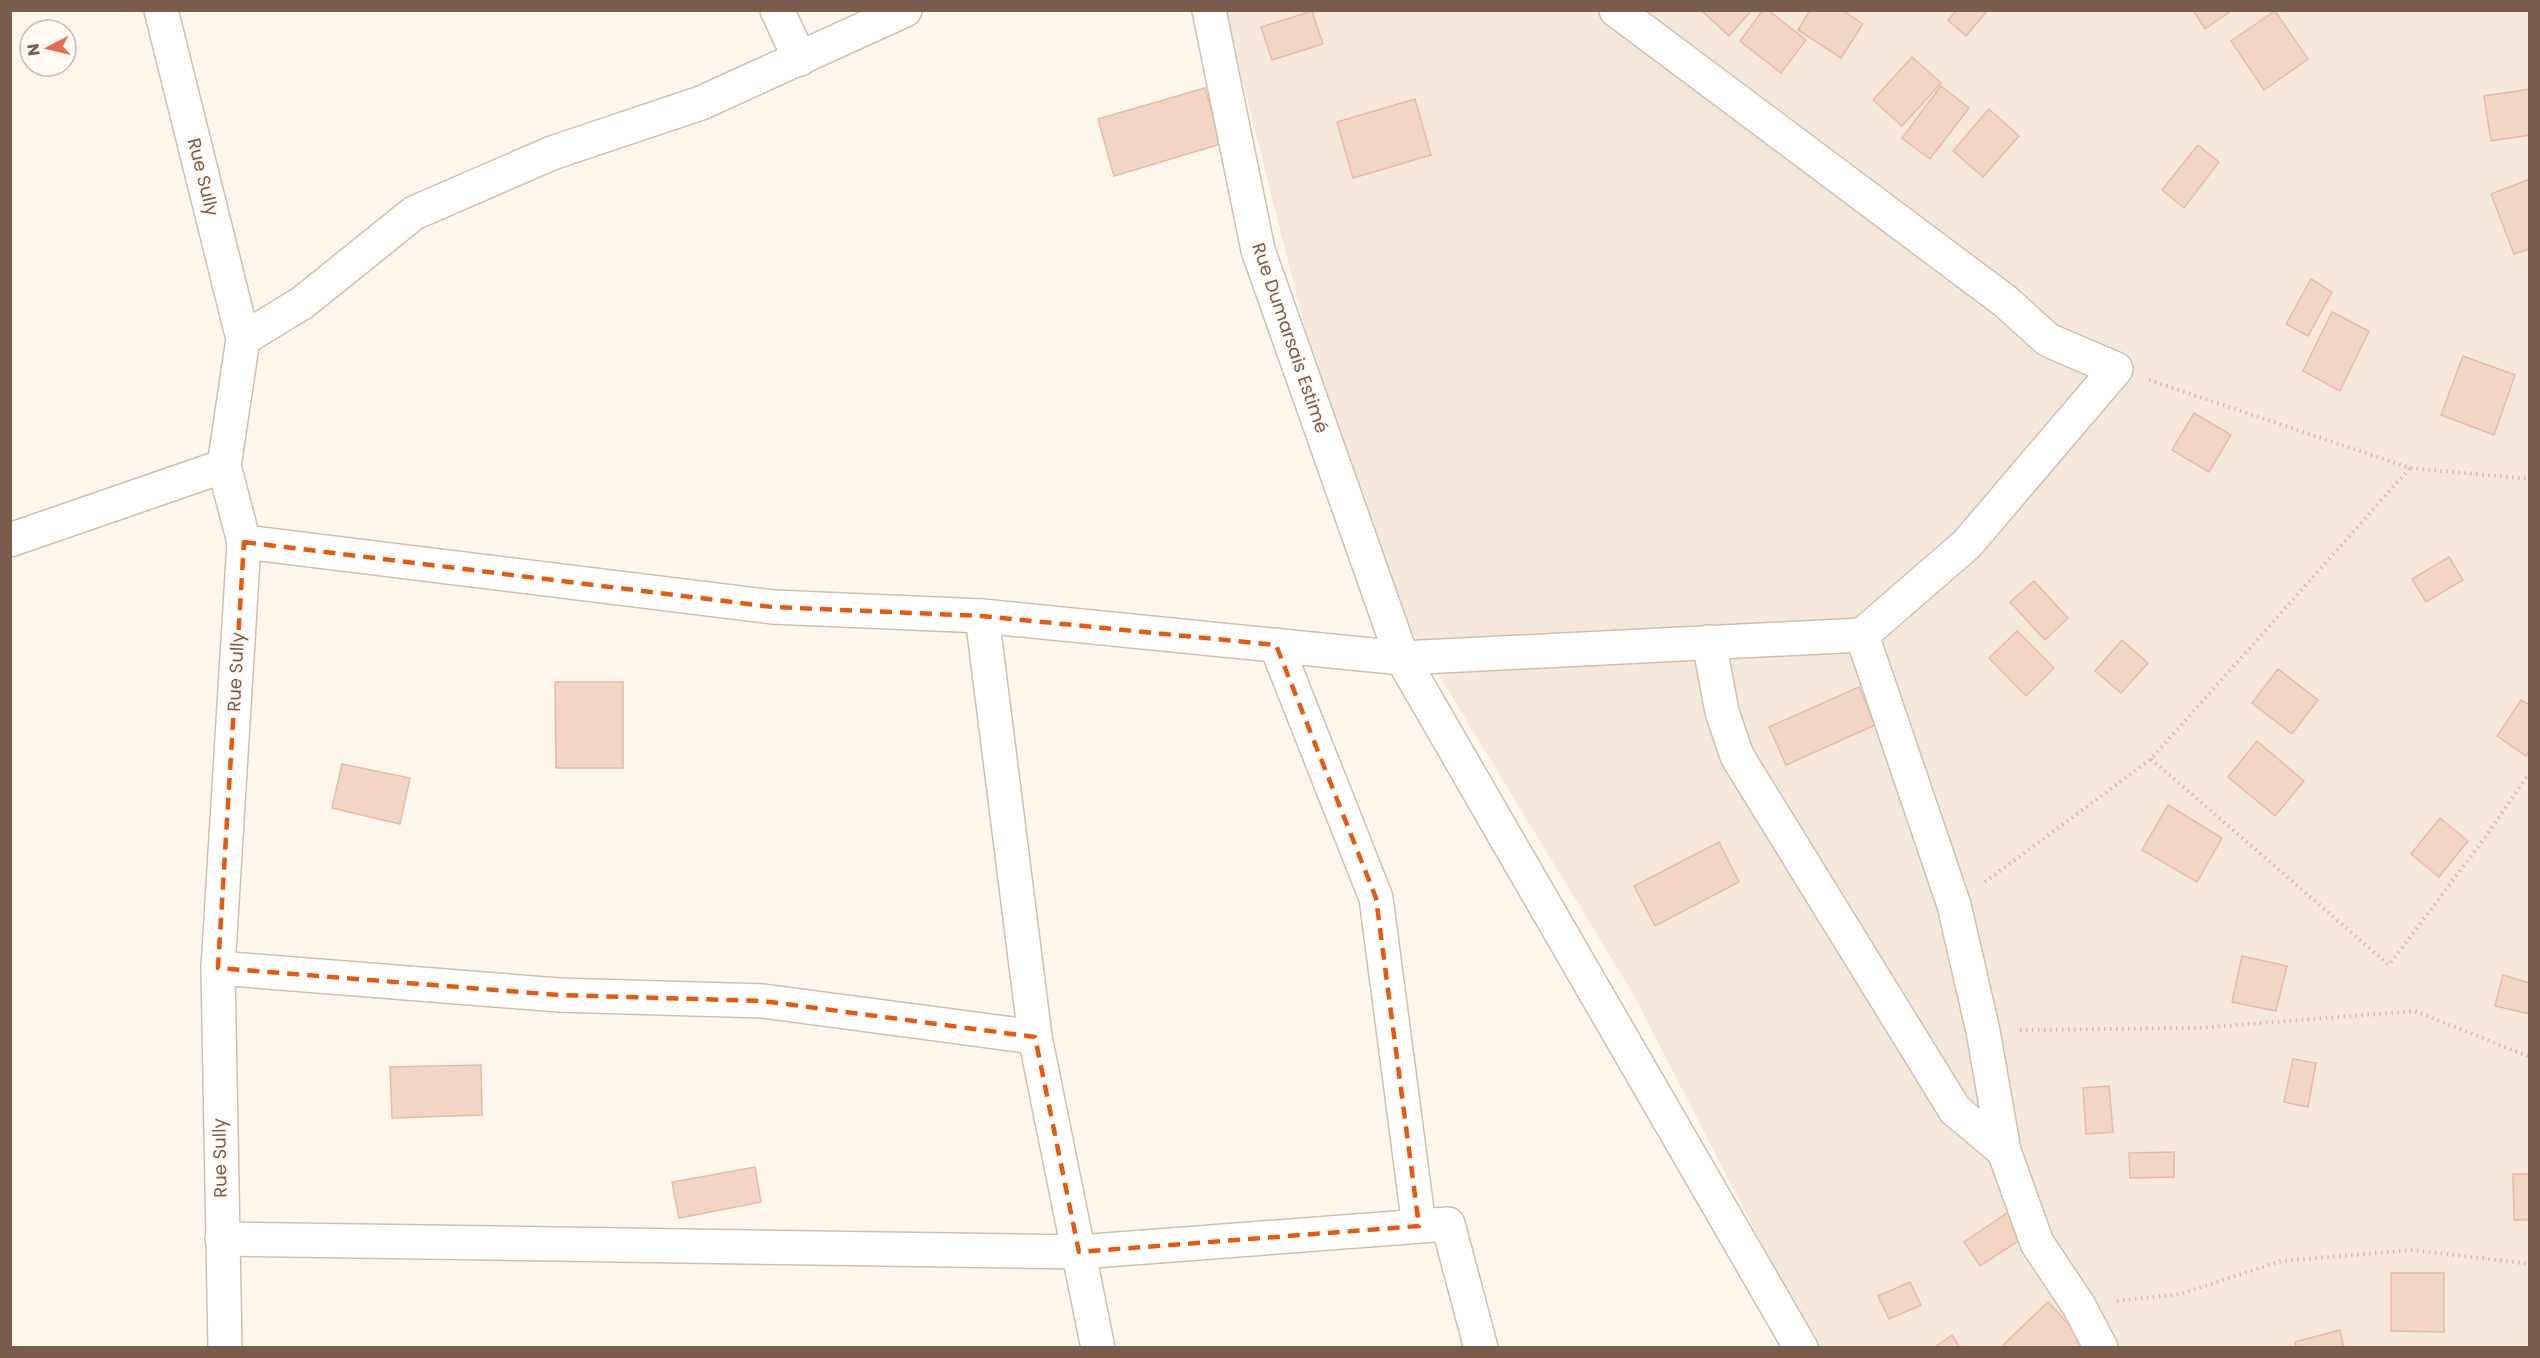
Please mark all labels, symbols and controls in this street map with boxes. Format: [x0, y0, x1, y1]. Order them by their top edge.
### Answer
north arrow [18, 18, 78, 78]
text: N [21, 42, 46, 57]
street label: Rue Sully [182, 135, 225, 218]
street label: Rue Dumarsais Estimé [1246, 239, 1335, 436]
street label: Rue Sully [221, 632, 250, 712]
street label: Rue Sully [206, 1118, 233, 1198]

